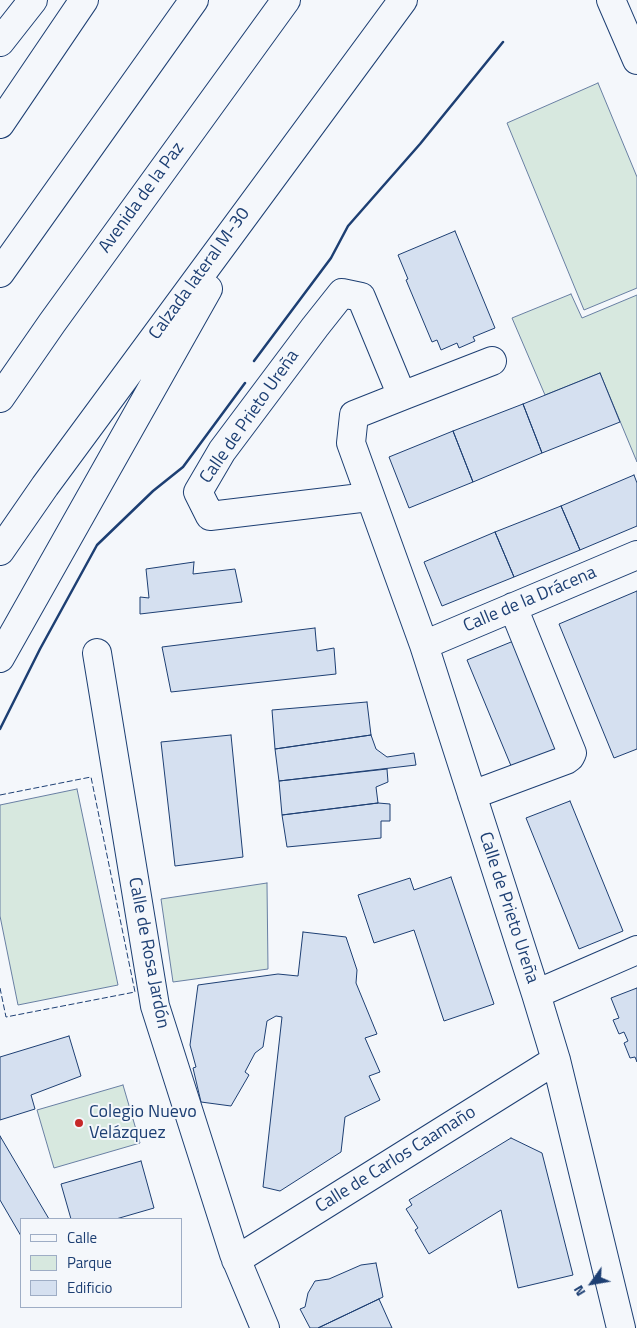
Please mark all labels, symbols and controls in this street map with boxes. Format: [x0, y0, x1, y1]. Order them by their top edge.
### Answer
street label: Avenida de la Paz [95, 138, 189, 258]
street label: Calzada lateral M-30 [145, 204, 255, 344]
street label: Calle de Prieto Ureña [196, 346, 304, 488]
street label: Calle de la Drácena [460, 562, 600, 638]
street label: Calle de Prieto Ureña [473, 830, 543, 986]
street label: Calle de Rosa Jardón [123, 876, 173, 1030]
place label: Colegio Nuevo Velázquez [89, 1102, 197, 1144]
street label: Calle de Carlos Caamaño [312, 1102, 480, 1218]
marker: Colegio Nuevo Velázquez [73, 1117, 85, 1129]
legend [20, 1218, 182, 1308]
text: Calle [67, 1226, 97, 1249]
text: Parque [67, 1251, 112, 1274]
north arrow [567, 1258, 617, 1308]
text: Edificio [67, 1276, 112, 1299]
text: N [567, 1282, 590, 1301]

